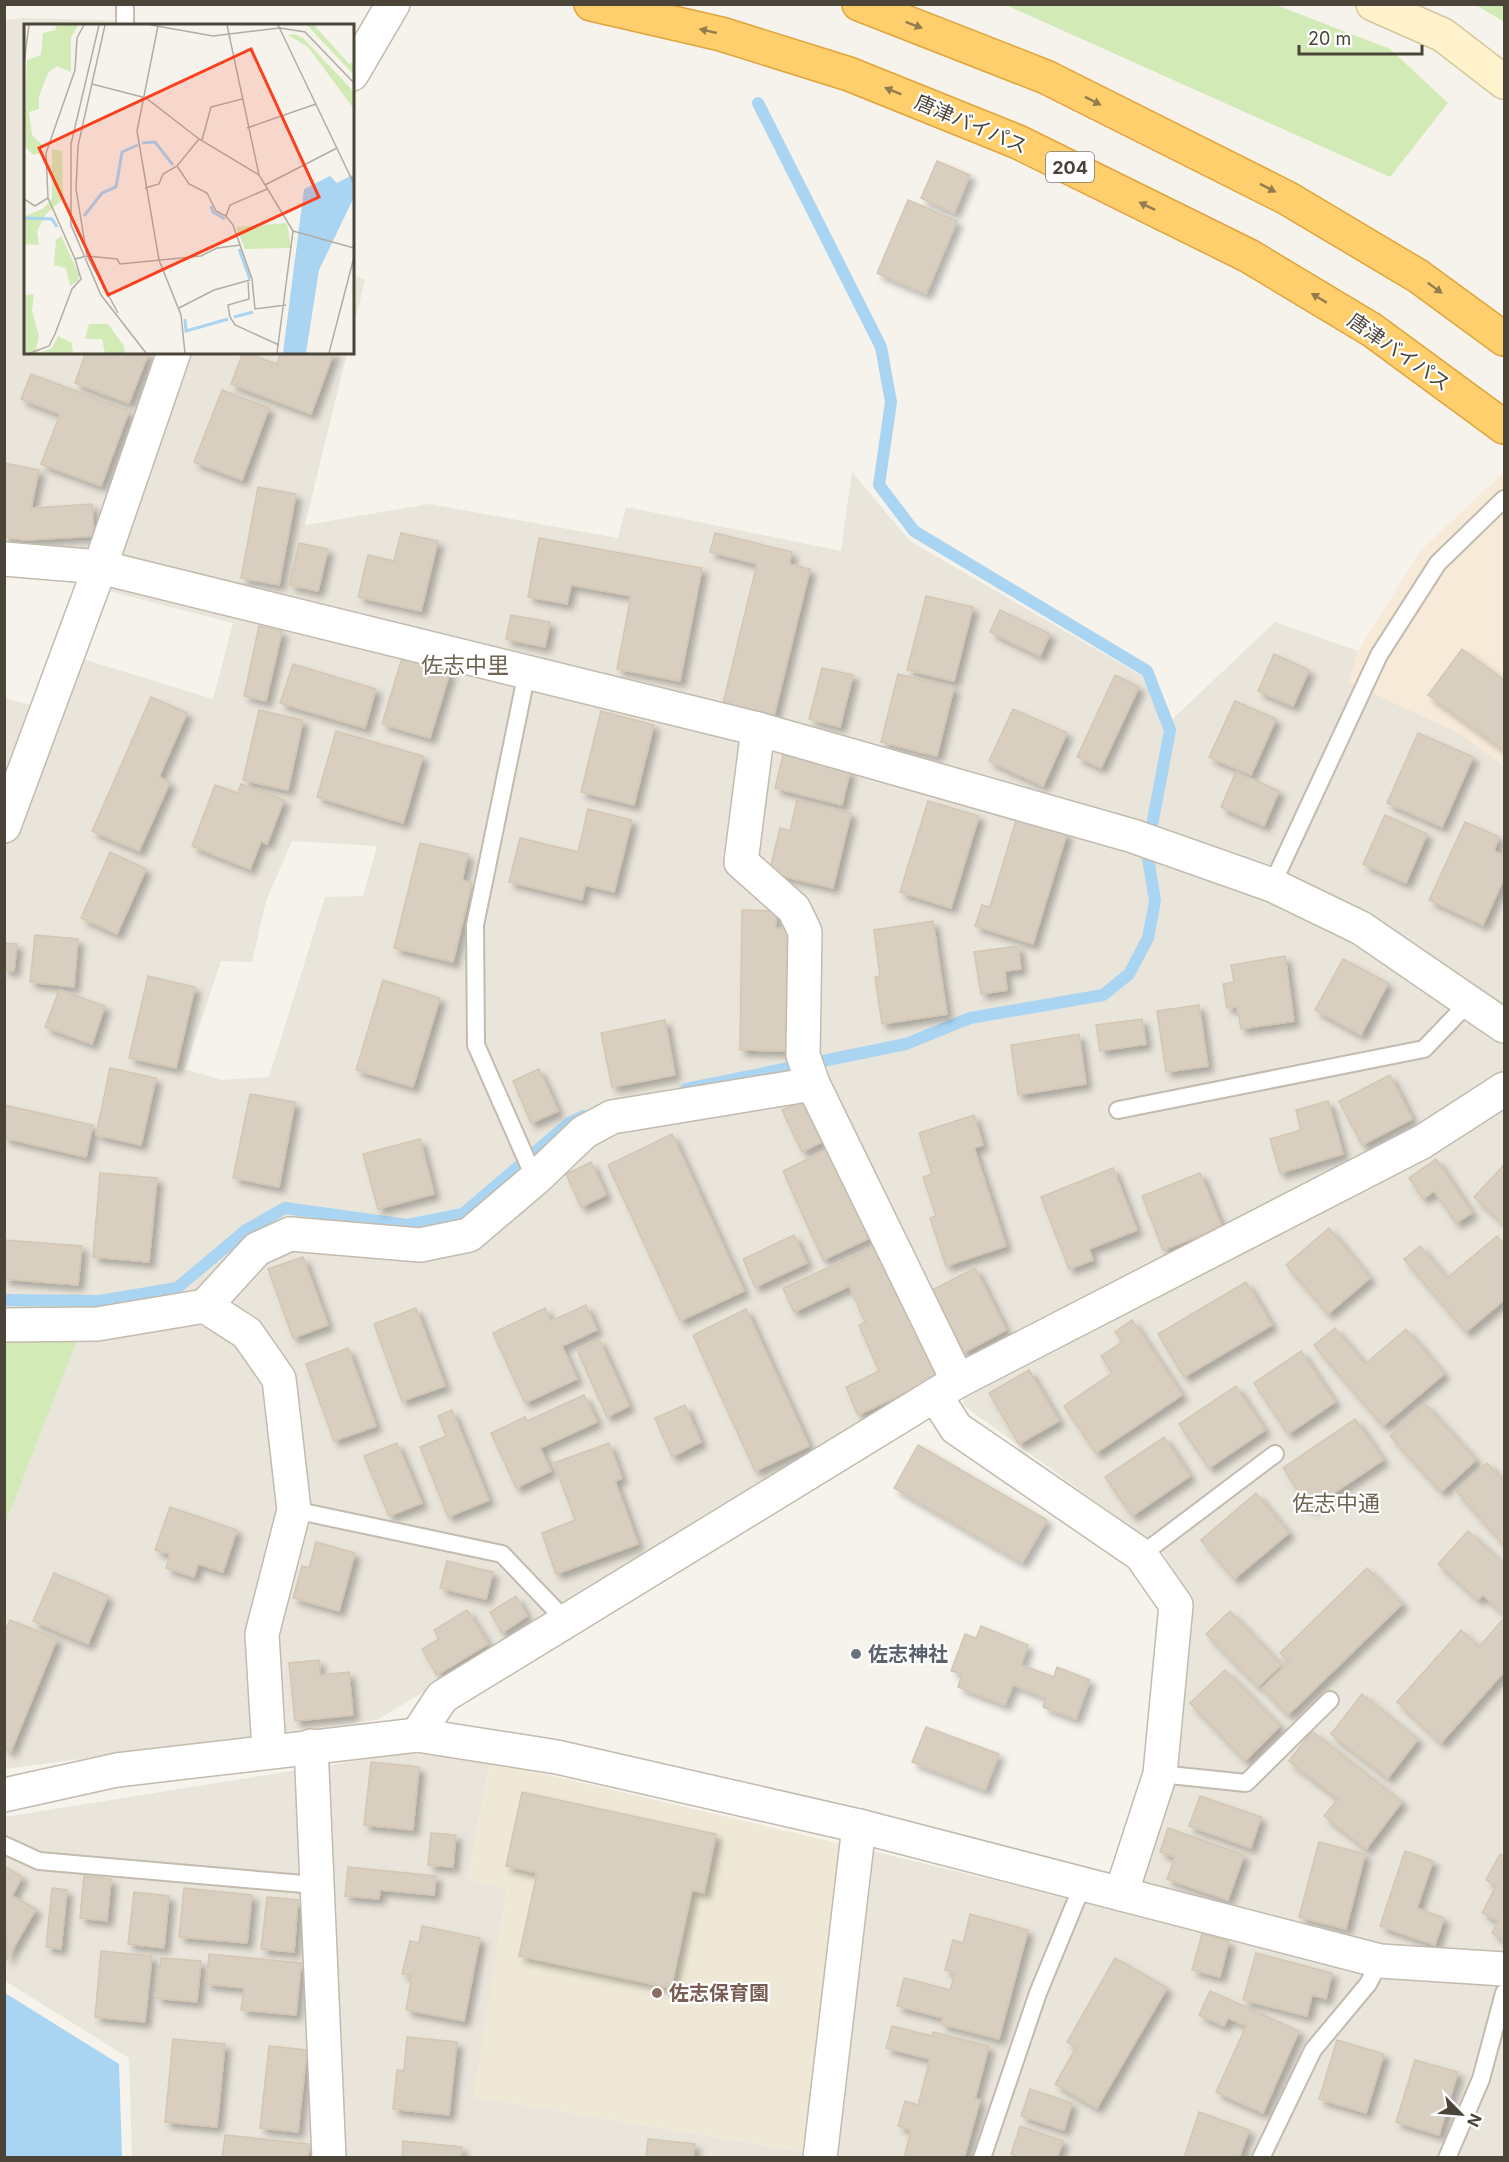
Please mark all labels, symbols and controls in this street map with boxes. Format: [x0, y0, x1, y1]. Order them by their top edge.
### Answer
scale bar [1299, 18, 1422, 56]
one-way arrow [905, 20, 923, 30]
inset map [24, 24, 354, 354]
one-way arrow [698, 26, 717, 35]
text: 20 m [1308, 28, 1351, 49]
one-way arrow [884, 86, 902, 95]
street label: 唐津バイパス [911, 90, 1031, 158]
one-way arrow [1085, 96, 1102, 105]
road number: 204 [1046, 152, 1094, 182]
one-way arrow [1259, 183, 1276, 193]
one-way arrow [1139, 201, 1156, 210]
one-way arrow [1427, 282, 1442, 294]
one-way arrow [1310, 293, 1327, 303]
street label: 唐津バイパス [1343, 308, 1455, 396]
district label: 佐志中里 [421, 652, 509, 678]
district label: 佐志中通 [1292, 1490, 1380, 1516]
place label: 佐志神社 [868, 1642, 948, 1666]
marker: 佐志神社 [849, 1647, 863, 1661]
place label: 佐志保育園 [669, 1981, 769, 2005]
marker: 佐志保育園 [650, 1986, 664, 2000]
north arrow [1431, 2084, 1491, 2144]
text: N [1463, 2111, 1486, 2130]

